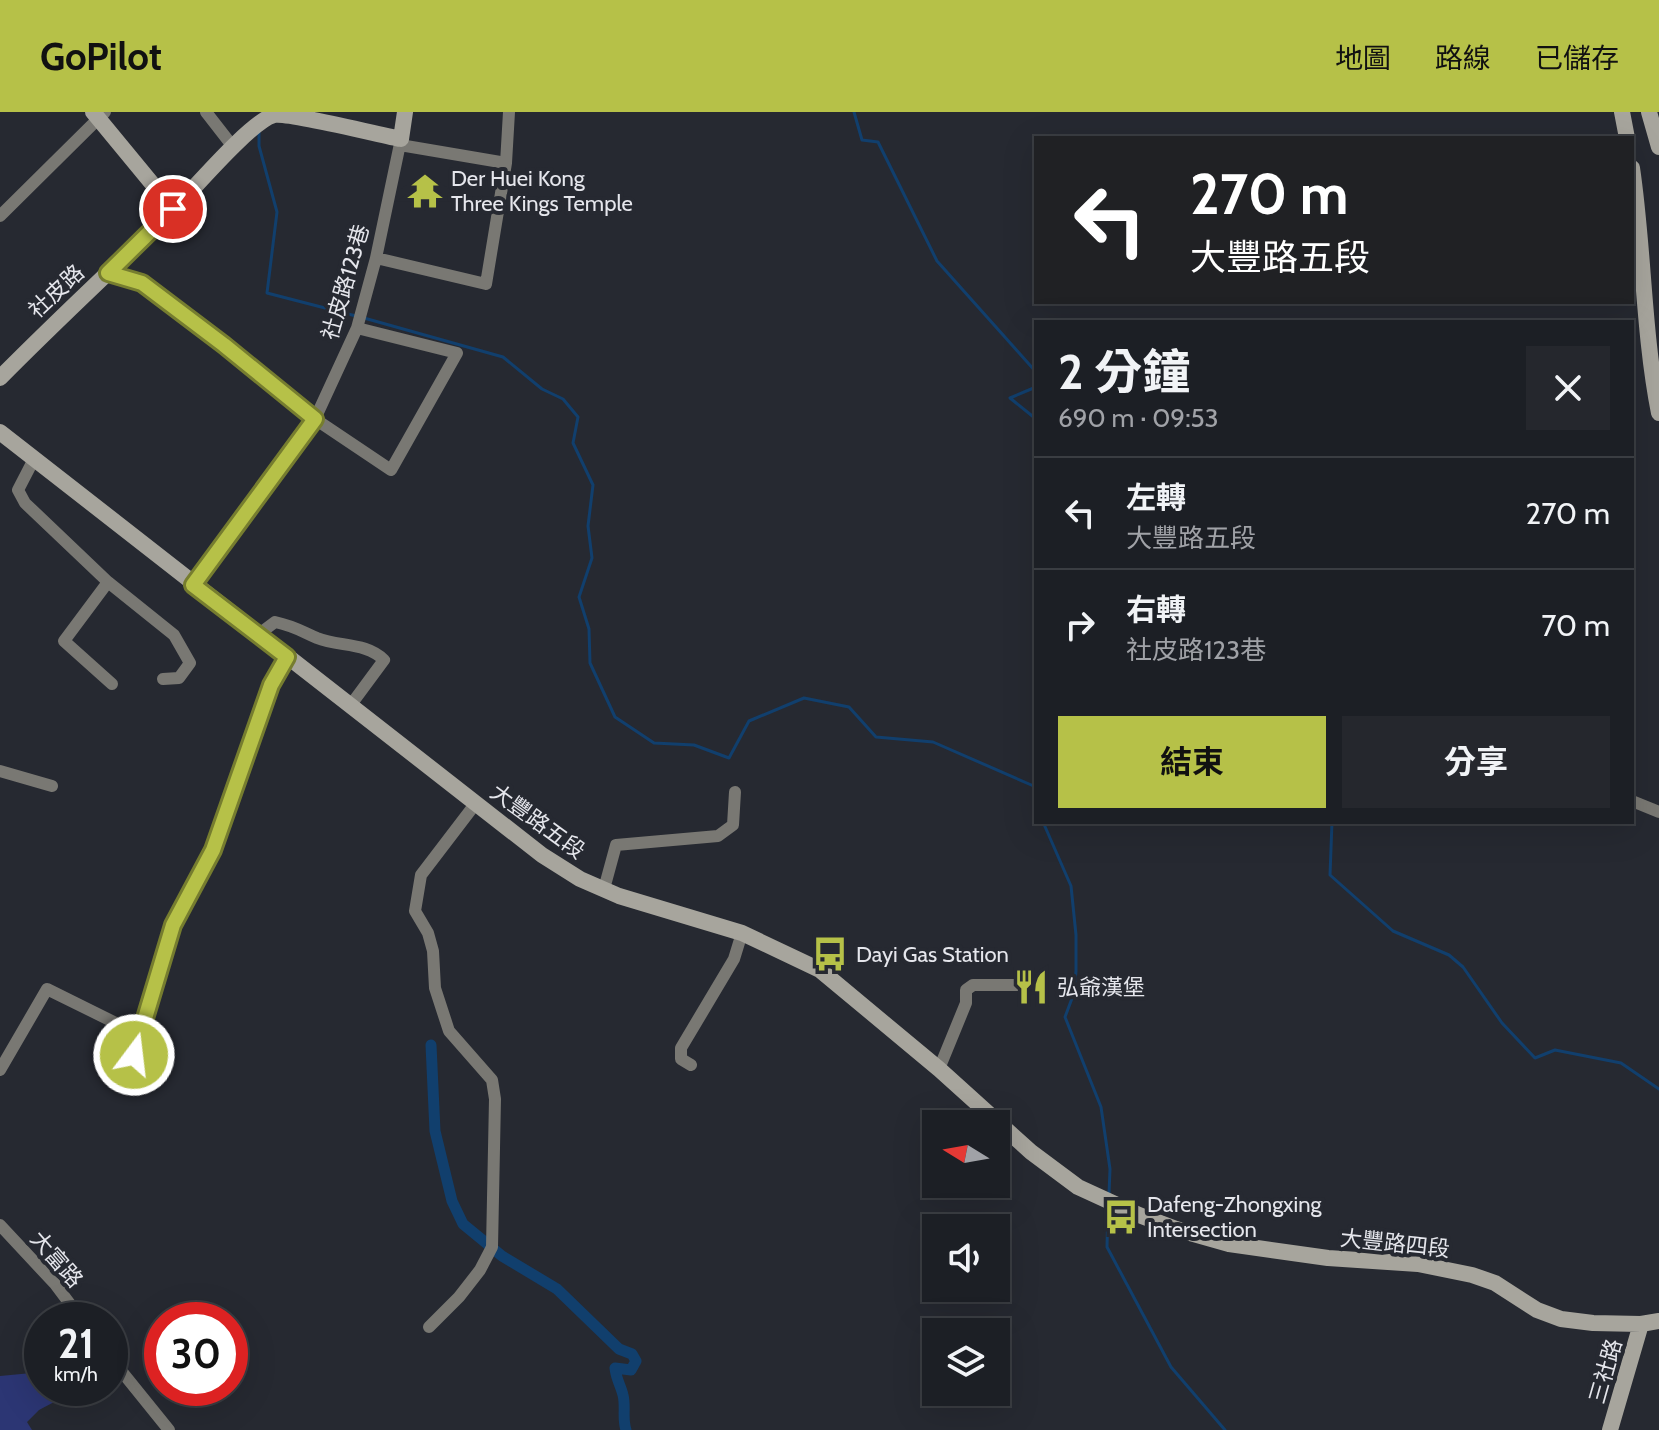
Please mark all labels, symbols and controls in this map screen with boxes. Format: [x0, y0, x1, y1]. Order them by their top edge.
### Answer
text: GoPilot [40, 33, 162, 80]
text: 地圖 [1335, 41, 1391, 75]
text: 路線 [1435, 41, 1491, 75]
text: 已儲存 [1535, 41, 1619, 75]
text: 270 m [1190, 160, 1348, 228]
place label: Der Huei Kong Three Kings Temple [451, 165, 633, 217]
icon: left [1058, 168, 1162, 272]
temple icon: Der Huei Kong Three Kings Temple [406, 172, 444, 210]
pin [139, 175, 207, 243]
icon: arrive [151, 187, 195, 231]
street label: 社皮路123巷 [316, 221, 375, 343]
text: 大豐路五段 [1190, 235, 1370, 279]
street label: 社皮路 [23, 259, 90, 324]
text: 2 分鐘 [1058, 343, 1190, 401]
button: close [1526, 346, 1610, 430]
text: 690 m · 09:53 [1058, 402, 1219, 434]
text: 左轉 [1126, 479, 1186, 516]
icon: left [1058, 491, 1102, 535]
text: 270 m [1525, 495, 1610, 532]
text: 大豐路五段 [1126, 522, 1256, 554]
text: 右轉 [1126, 591, 1186, 628]
icon: right [1058, 603, 1102, 647]
text: 70 m [1541, 607, 1610, 644]
text: 社皮路123巷 [1126, 634, 1266, 666]
button: 結束 [1058, 716, 1326, 808]
button: 分享 [1342, 716, 1610, 808]
street label: 大豐路五段 [485, 778, 590, 865]
bus stop icon: Dayi Gas Station [811, 935, 849, 973]
place label: Dayi Gas Station [856, 941, 1009, 968]
restaurant icon: 弘爺漢堡 [1012, 968, 1050, 1006]
place label: 弘爺漢堡 [1057, 974, 1145, 1001]
position arrow [92, 1013, 176, 1097]
north arrow [922, 1110, 1010, 1198]
map controls [922, 1110, 1010, 1406]
place label: Dafeng-Zhongxing Intersection [1147, 1191, 1323, 1243]
bus stop icon: Dafeng-Zhongxing Intersection [1102, 1198, 1140, 1236]
button: sound [922, 1214, 1010, 1302]
street label: 大豐路四段 [1339, 1224, 1451, 1263]
street label: 大富路 [25, 1226, 88, 1293]
speed limit sign: 30 [144, 1302, 248, 1406]
button: layers [922, 1318, 1010, 1406]
text: 21 [58, 1319, 94, 1368]
street label: 三社路 [1583, 1336, 1628, 1407]
text: km/h [54, 1362, 98, 1386]

